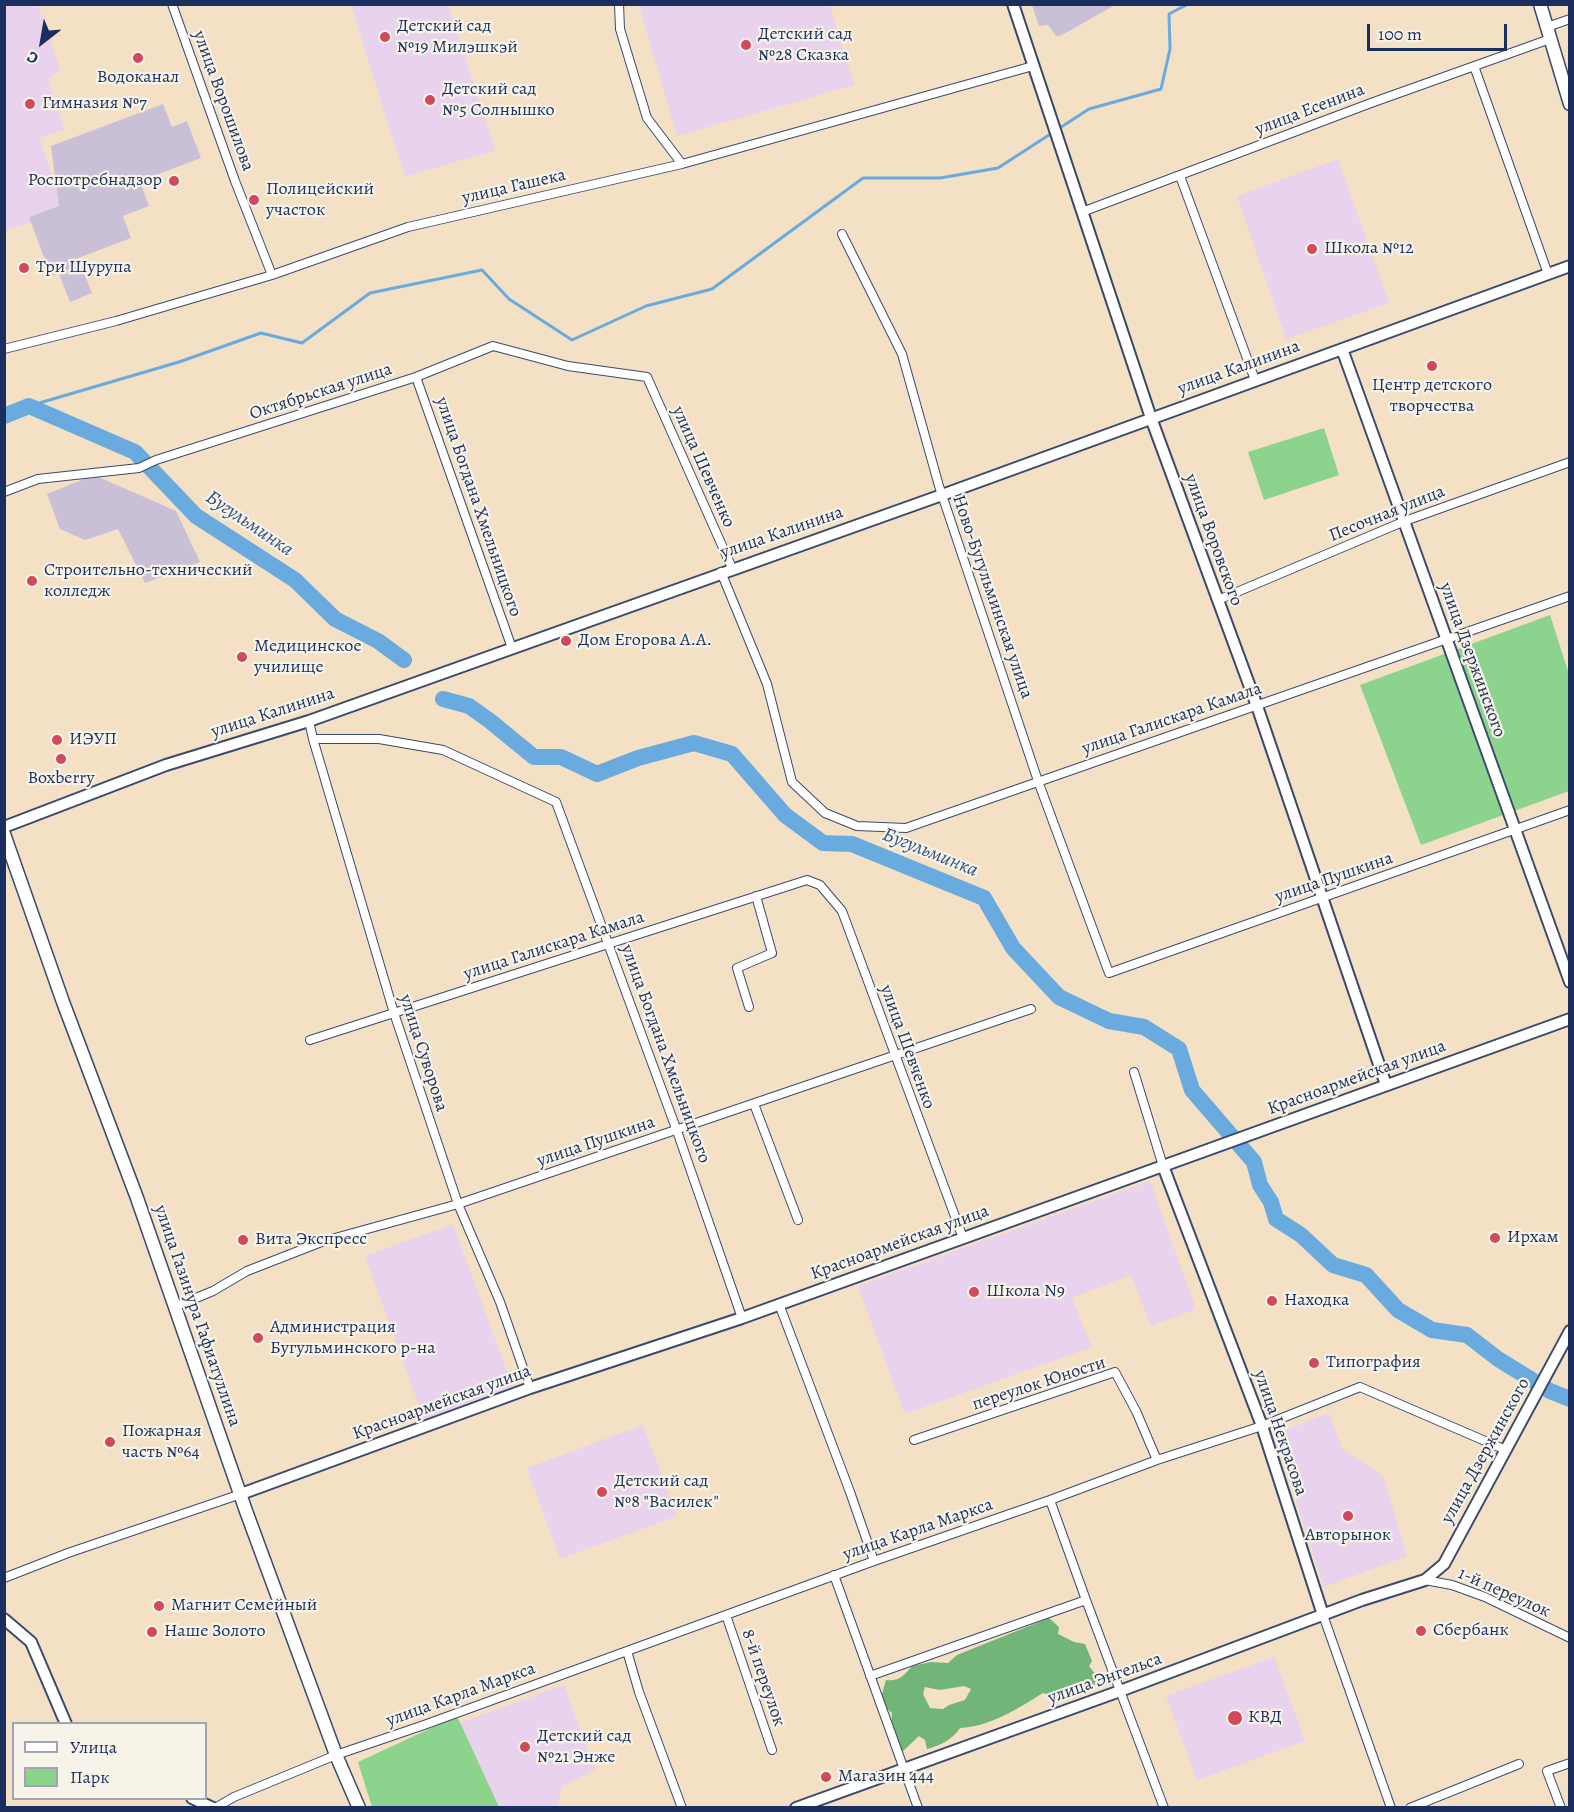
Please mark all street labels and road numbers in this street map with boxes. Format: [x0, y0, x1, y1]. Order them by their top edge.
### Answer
street label: улица Ворошилова [188, 28, 258, 174]
street label: улица Есенина [1252, 79, 1368, 141]
street label: улица Гашека [460, 165, 568, 209]
street label: улица Калинина [1175, 336, 1303, 400]
street label: Октябрьская улица [247, 359, 395, 425]
street label: улица Богдана Хмельницкого [430, 394, 526, 620]
street label: улица Шевченко [667, 403, 739, 531]
street label: улица Воровского [1179, 471, 1247, 609]
street label: Песочная улица [1326, 481, 1448, 547]
street label: Ново-Бугульминская улица [947, 492, 1037, 702]
street label: улица Калинина [718, 502, 846, 564]
street label: улица Дзержинского [1434, 580, 1510, 740]
street label: улица Галискара Камала [1079, 678, 1265, 760]
street label: улица Калинина [209, 683, 337, 743]
street label: улица Пушкина [1272, 848, 1396, 908]
street label: улица Галискара Камала [461, 907, 647, 985]
street label: улица Богдана Хмельницкого [615, 942, 715, 1166]
street label: улица Шевченко [875, 982, 939, 1112]
street label: улица Суворова [394, 992, 452, 1114]
street label: Красноармейская улица [1265, 1036, 1449, 1120]
street label: улица Пушкина [534, 1112, 658, 1172]
street label: Красноармейская улица [808, 1201, 992, 1285]
street label: улица Газинура Гафиатуллина [149, 1202, 245, 1430]
street label: переулок Юности [969, 1352, 1109, 1416]
street label: Красноармейская улица [350, 1361, 534, 1445]
street label: улица Некрасова [1248, 1367, 1312, 1499]
street label: улица Дзержинского [1437, 1374, 1535, 1528]
street label: улица Карла Маркса [840, 1494, 996, 1566]
street label: 1-й переулок [1454, 1563, 1554, 1623]
street label: 8-й переулок [736, 1627, 790, 1729]
street label: улица Энгельса [1045, 1648, 1165, 1710]
street label: улица Карла Маркса [383, 1658, 539, 1732]

